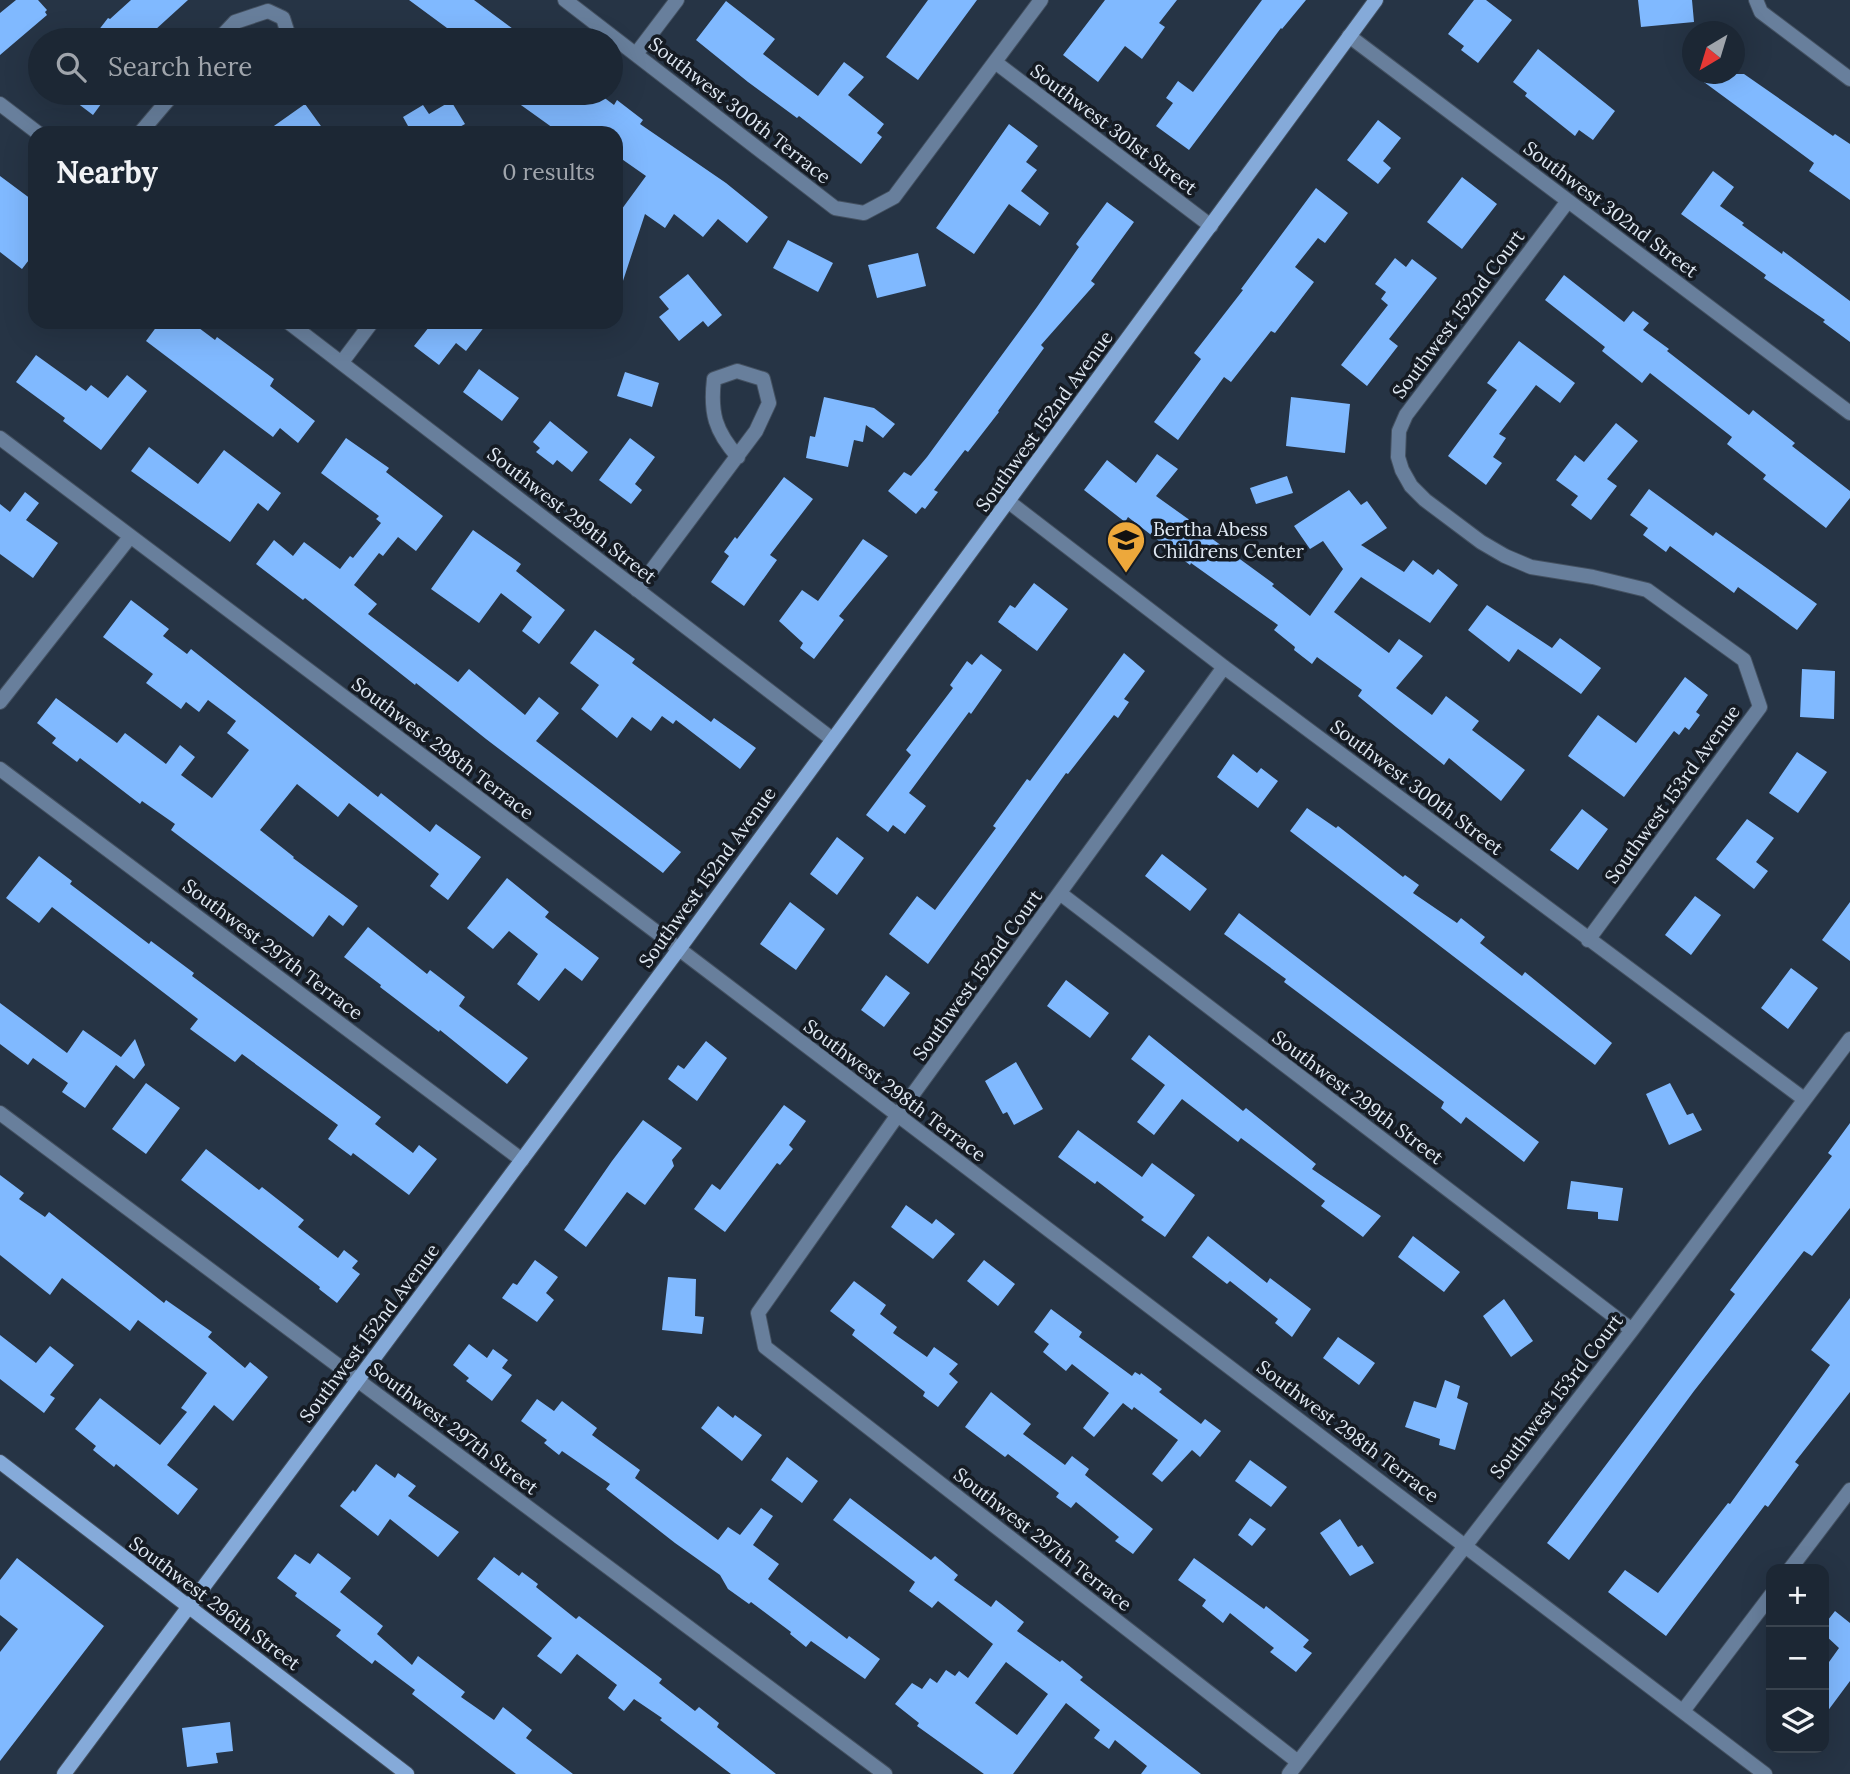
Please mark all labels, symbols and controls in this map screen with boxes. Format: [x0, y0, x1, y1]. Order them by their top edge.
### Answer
north arrow [1682, 21, 1745, 84]
search box [28, 28, 623, 105]
street label: Southwest 300th Terrace [644, 32, 836, 188]
icon: search [52, 48, 90, 86]
text: Search here [108, 50, 252, 83]
street label: Southwest 301st Street [1026, 58, 1203, 200]
street label: Southwest 302nd Street [1519, 135, 1704, 283]
text: Nearby [56, 153, 158, 191]
text: 0 results [502, 157, 595, 186]
street label: Southwest 152nd Court [1387, 224, 1530, 403]
street label: Southwest 152nd Avenue [970, 326, 1118, 516]
street label: Southwest 299th Street [483, 441, 662, 589]
place label: Bertha Abess Childrens Center [1153, 517, 1305, 563]
school or university icon: Bertha Abess Childrens Center [1105, 519, 1147, 574]
street label: Southwest 298th Terrace [347, 672, 539, 824]
street label: Southwest 153rd Avenue [1599, 700, 1745, 888]
street label: Southwest 300th Street [1326, 714, 1509, 860]
street label: Southwest 152nd Avenue [633, 782, 781, 972]
street label: Southwest 297th Terrace [178, 873, 368, 1025]
street label: Southwest 152nd Court [907, 884, 1047, 1065]
street label: Southwest 298th Terrace [799, 1014, 991, 1166]
street label: Southwest 299th Street [1268, 1025, 1449, 1170]
street label: Southwest 152nd Avenue [294, 1239, 444, 1427]
street label: Southwest 153rd Court [1484, 1308, 1628, 1483]
street label: Southwest 298th Terrace [1252, 1355, 1444, 1507]
street label: Southwest 297th Street [365, 1357, 544, 1500]
street label: Southwest 297th Terrace [949, 1462, 1137, 1616]
street label: Southwest 296th Street [125, 1531, 306, 1676]
map controls [1766, 1564, 1829, 1753]
button: + [1766, 1564, 1829, 1627]
button: − [1766, 1627, 1829, 1690]
button: layers [1766, 1690, 1829, 1753]

